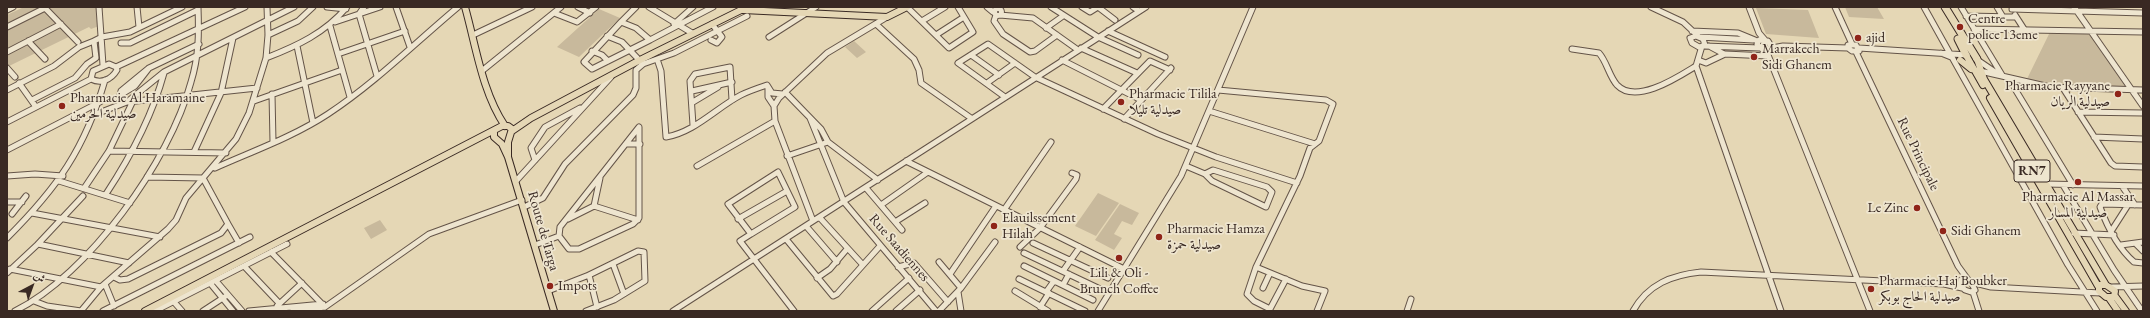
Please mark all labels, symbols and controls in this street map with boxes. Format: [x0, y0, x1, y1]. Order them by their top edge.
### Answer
place label: Centre police 13eme [1968, 11, 2038, 44]
marker: Centre police 13eme [1955, 22, 1965, 32]
place label: ajid [1866, 30, 1885, 46]
marker: ajid [1853, 33, 1863, 43]
place label: Marrakech Sidi Ghanem [1762, 41, 1832, 74]
marker: Marrakech Sidi Ghanem [1749, 52, 1759, 62]
place label: Pharmacie Rayyane صيدلية الريان [2005, 78, 2110, 110]
place label: Pharmacie Tilila صيدلية تليلا [1129, 86, 1217, 118]
marker: Pharmacie Rayyane صيدلية الريان [2113, 89, 2123, 99]
place label: Pharmacie Al Haramaine صيدلية الحرمين [70, 90, 205, 122]
marker: Pharmacie Tilila صيدلية تليلا [1116, 97, 1126, 107]
marker: Pharmacie Al Haramaine صيدلية الحرمين [57, 101, 67, 111]
street label: Rue Principale [1893, 115, 1943, 193]
road number: RN7 [2014, 160, 2050, 182]
marker: Pharmacie Al Massar صيدلية المسار [2073, 177, 2083, 187]
street label: Route de Targa [524, 189, 562, 273]
place label: Pharmacie Al Massar صيدلية المسار [2022, 189, 2134, 222]
place label: Le Zinc [1868, 200, 1909, 216]
marker: Le Zinc [1912, 203, 1922, 213]
place label: Elauilssement Hilah [1002, 210, 1076, 242]
street label: Rue Saadiennes [865, 211, 933, 285]
marker: Elauilssement Hilah [989, 221, 999, 231]
place label: Pharmacie Hamza صيدلية حمزة [1167, 221, 1265, 254]
place label: Sidi Ghanem [1951, 223, 2021, 239]
marker: Sidi Ghanem [1938, 226, 1948, 236]
marker: Pharmacie Hamza صيدلية حمزة [1154, 232, 1164, 242]
marker: Lili & Oli - Brunch Coffee [1114, 253, 1124, 263]
place label: Lili & Oli - Brunch Coffee [1080, 265, 1158, 298]
north arrow [12, 266, 52, 306]
text: ش [31, 268, 49, 286]
place label: Pharmacie Haj Boubker صيدلية الحاج بوبكر [1879, 273, 2007, 306]
place label: Impots [558, 278, 597, 294]
marker: Impots [545, 281, 555, 291]
marker: Pharmacie Haj Boubker صيدلية الحاج بوبكر [1866, 284, 1876, 294]

